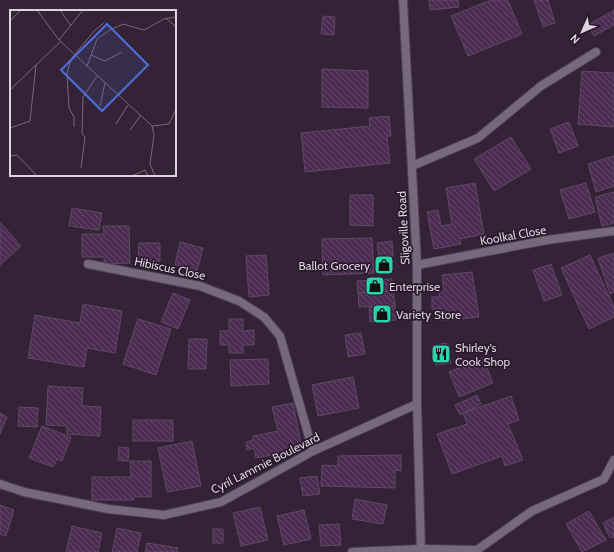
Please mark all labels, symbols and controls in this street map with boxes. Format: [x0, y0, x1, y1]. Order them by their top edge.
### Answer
inset map [10, 10, 176, 176]
north arrow [562, 12, 602, 52]
text: N [567, 31, 583, 47]
street label: Sligoville Road [394, 191, 412, 265]
street label: Koolkal Close [479, 222, 547, 248]
street label: Hibiscus Close [133, 253, 207, 283]
shop icon: Ballot Grocery [373, 254, 395, 276]
place label: Ballot Grocery [299, 258, 370, 273]
shop icon: Enterprise [364, 275, 386, 297]
place label: Enterprise [389, 279, 440, 294]
shop icon: Variety Store [371, 303, 393, 325]
place label: Variety Store [396, 307, 461, 322]
place label: Shirley's Cook Shop [455, 340, 511, 369]
restaurant icon: Shirley's Cook Shop [430, 343, 452, 365]
street label: Cyril Lammie Boulevard [208, 429, 322, 497]

